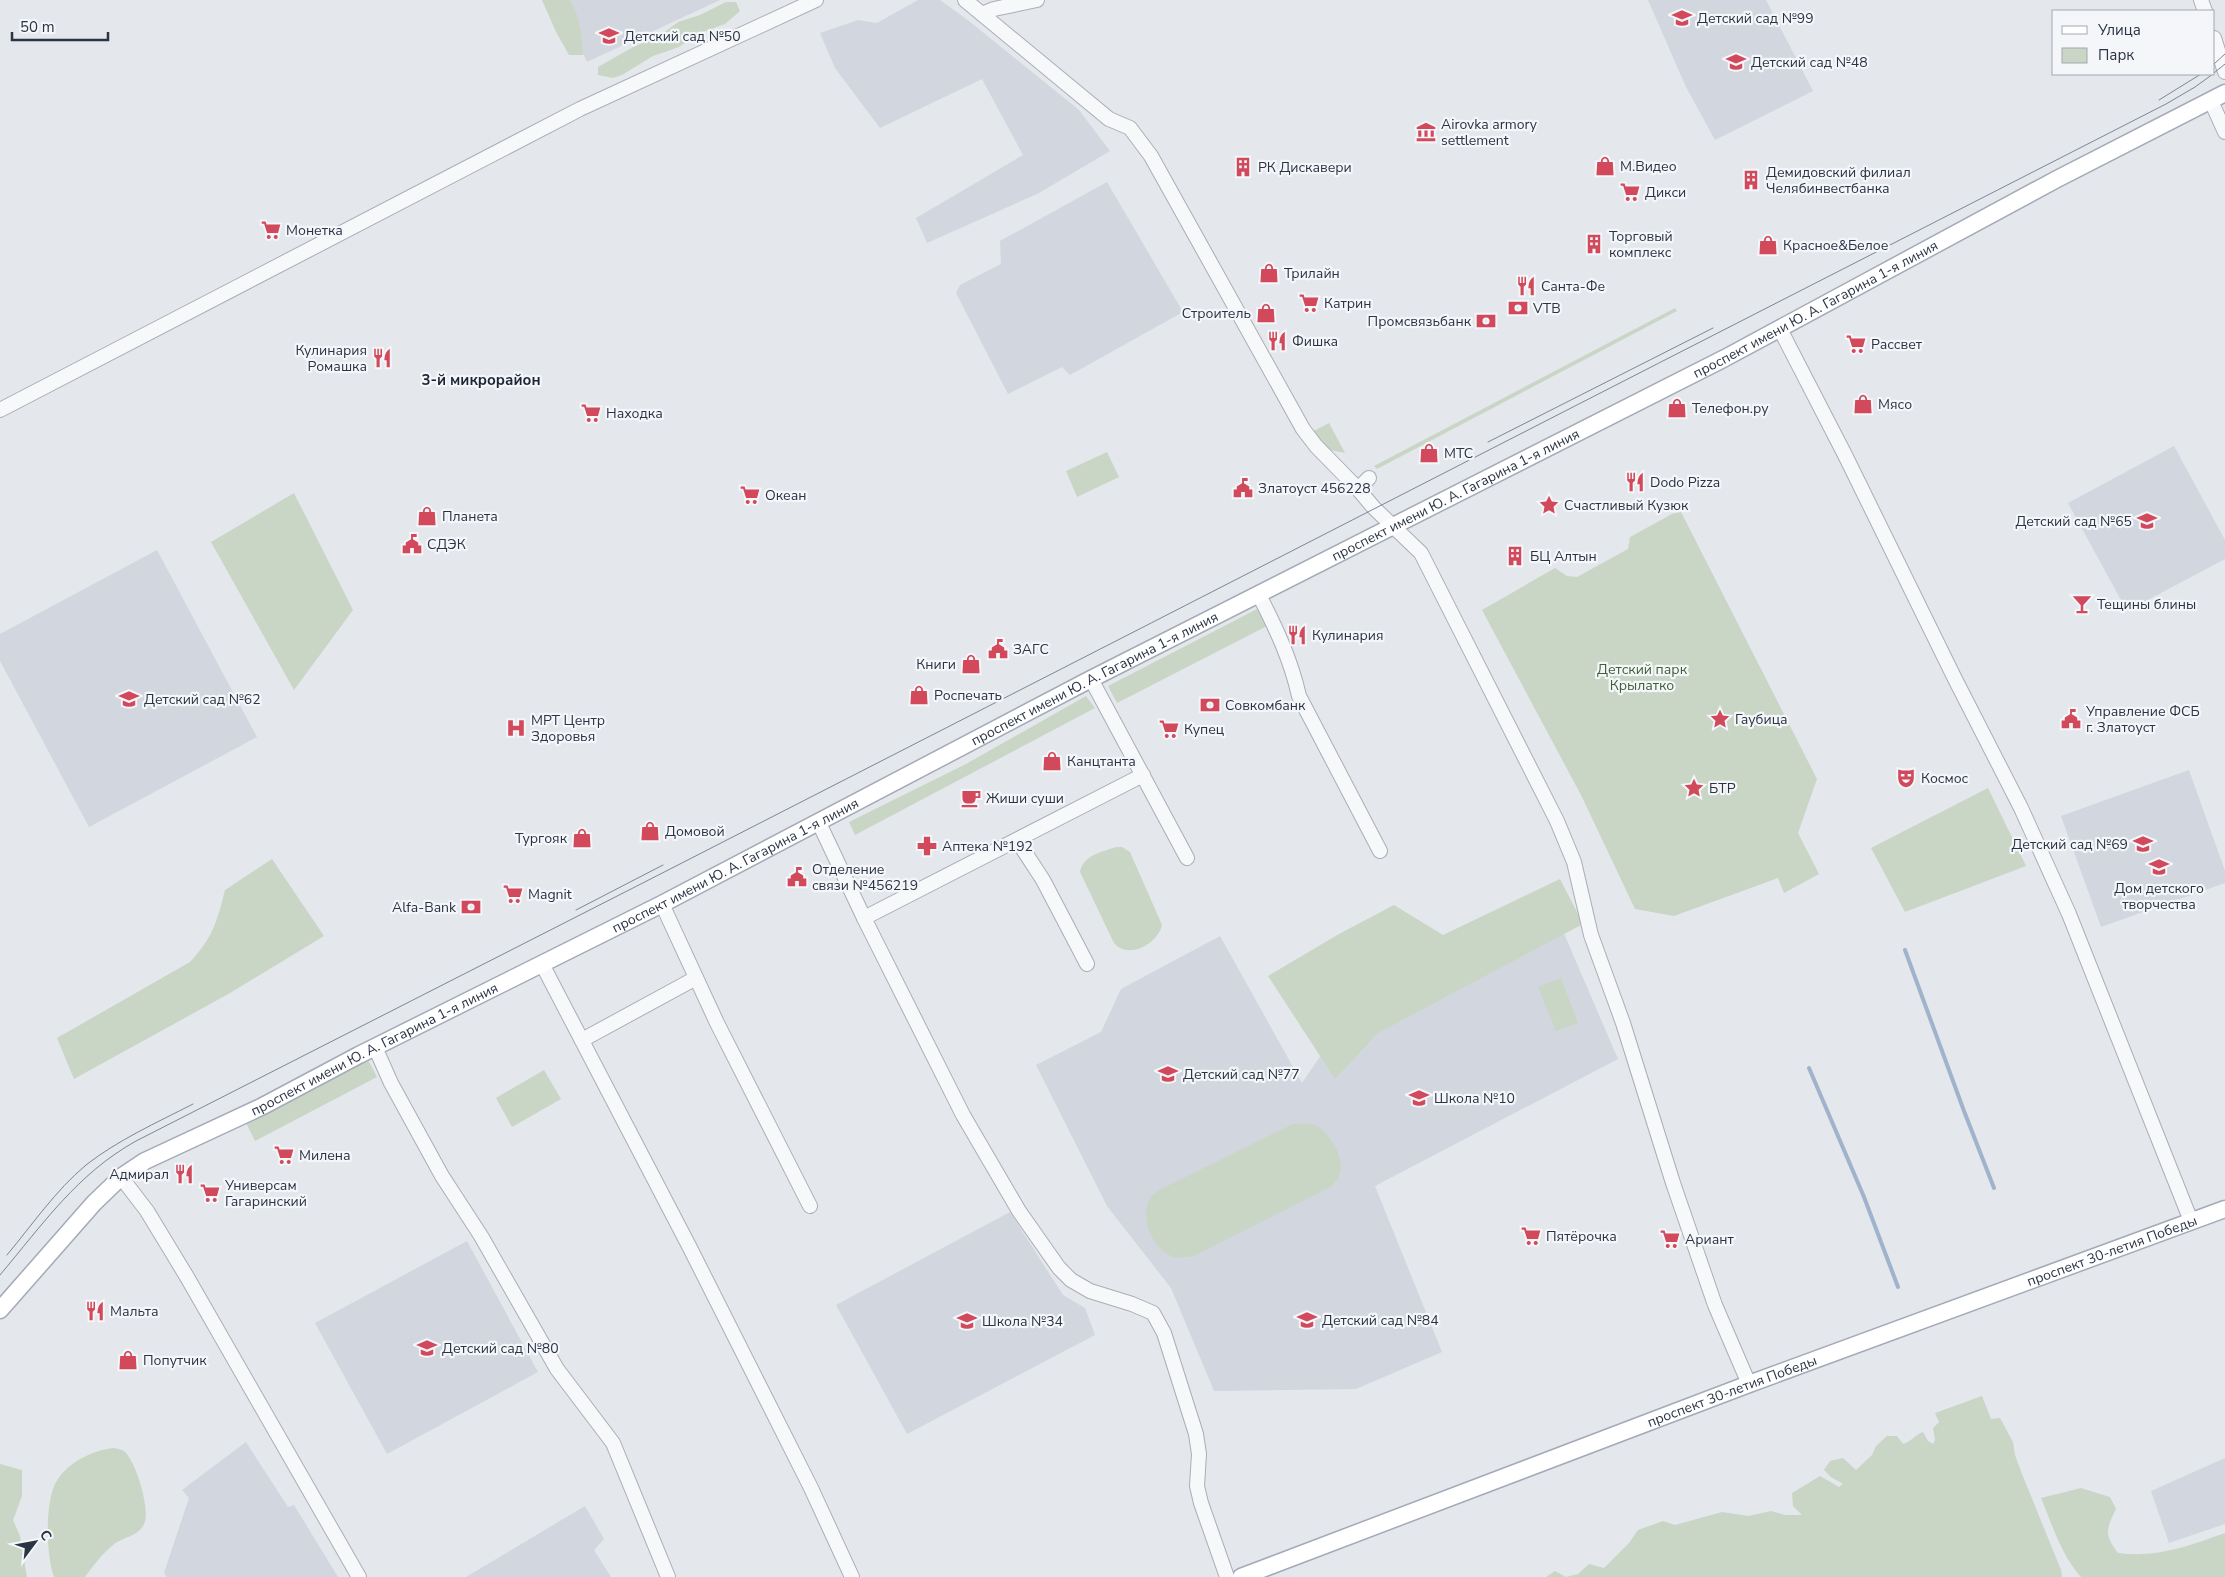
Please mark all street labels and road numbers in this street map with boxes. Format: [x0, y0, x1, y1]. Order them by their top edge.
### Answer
street label: проспект имени Ю. А. Гагарина 1-я линия [1690, 236, 1941, 382]
street label: проспект имени Ю. А. Гагарина 1-я линия [1328, 424, 1582, 565]
street label: проспект имени Ю. А. Гагарина 1-я линия [968, 607, 1221, 750]
street label: проспект имени Ю. А. Гагарина 1-я линия [609, 793, 862, 937]
street label: проспект имени Ю. А. Гагарина 1-я линия [248, 978, 501, 1120]
street label: проспект 30-летия Победы [2024, 1211, 2200, 1291]
street label: проспект 30-летия Победы [1644, 1350, 1819, 1431]

